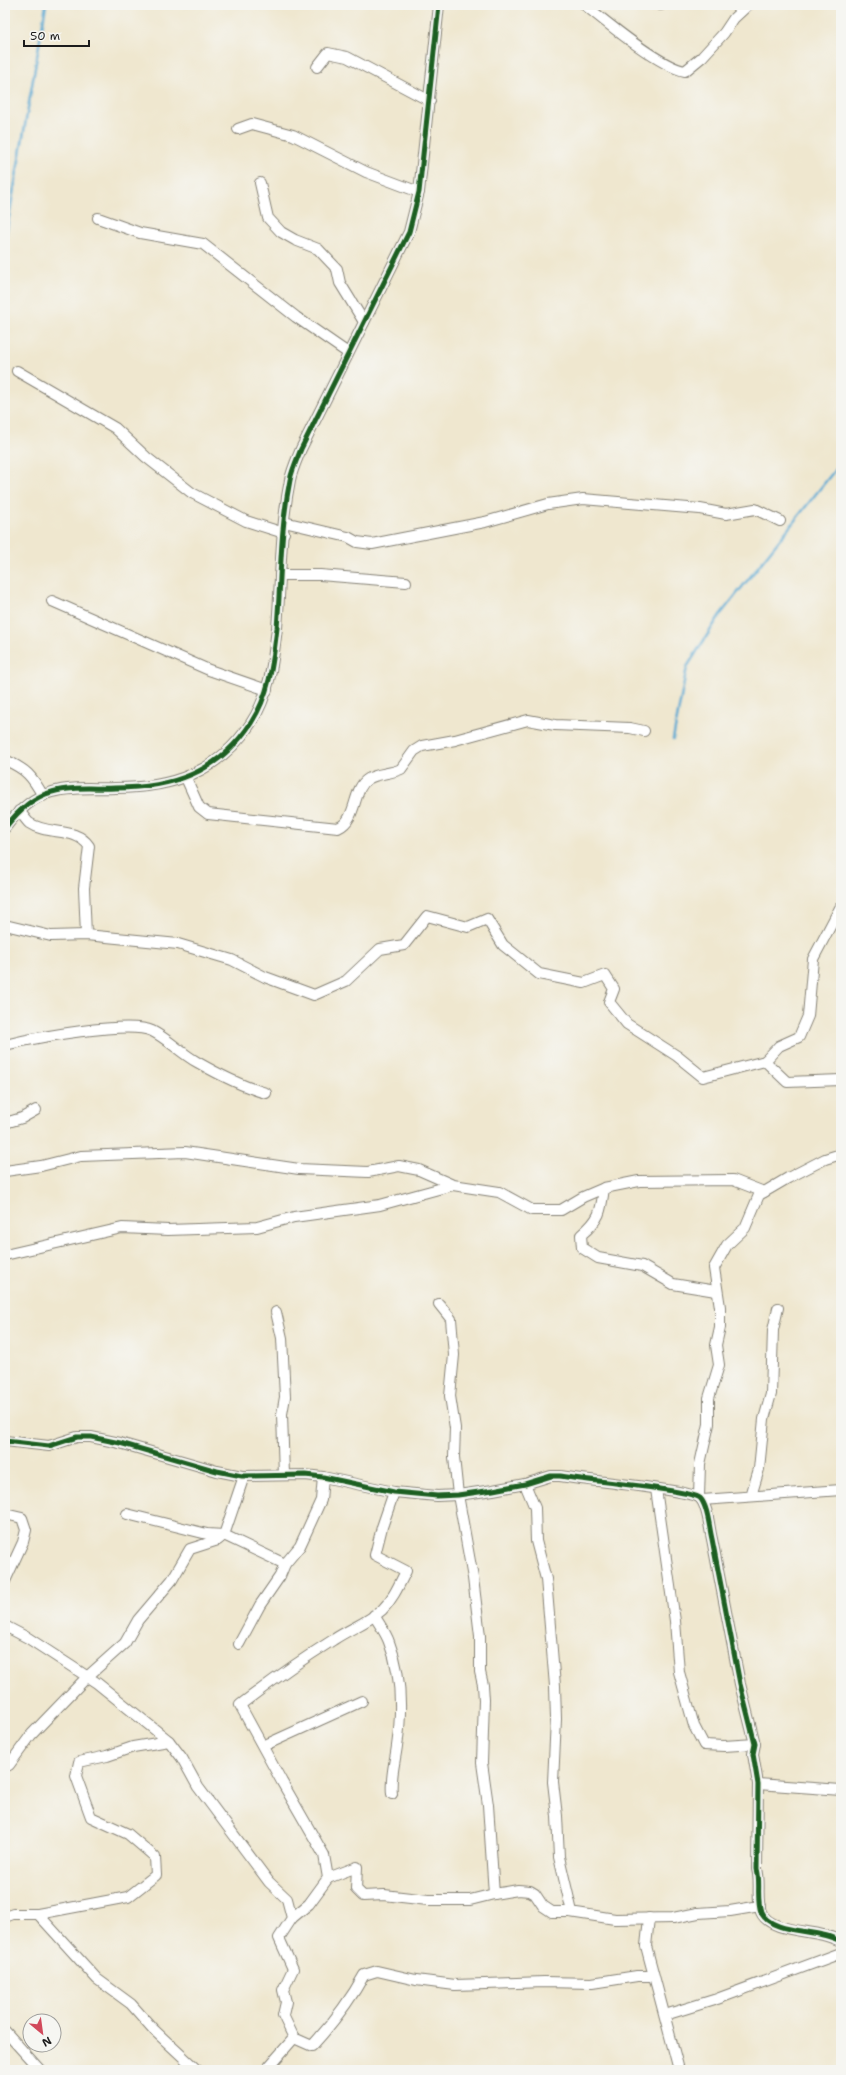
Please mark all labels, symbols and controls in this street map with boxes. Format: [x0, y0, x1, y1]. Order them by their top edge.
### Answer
scale bar [24, 22, 89, 48]
text: 50 m [30, 28, 60, 44]
north arrow [22, 2013, 62, 2053]
text: N [39, 2033, 54, 2050]

